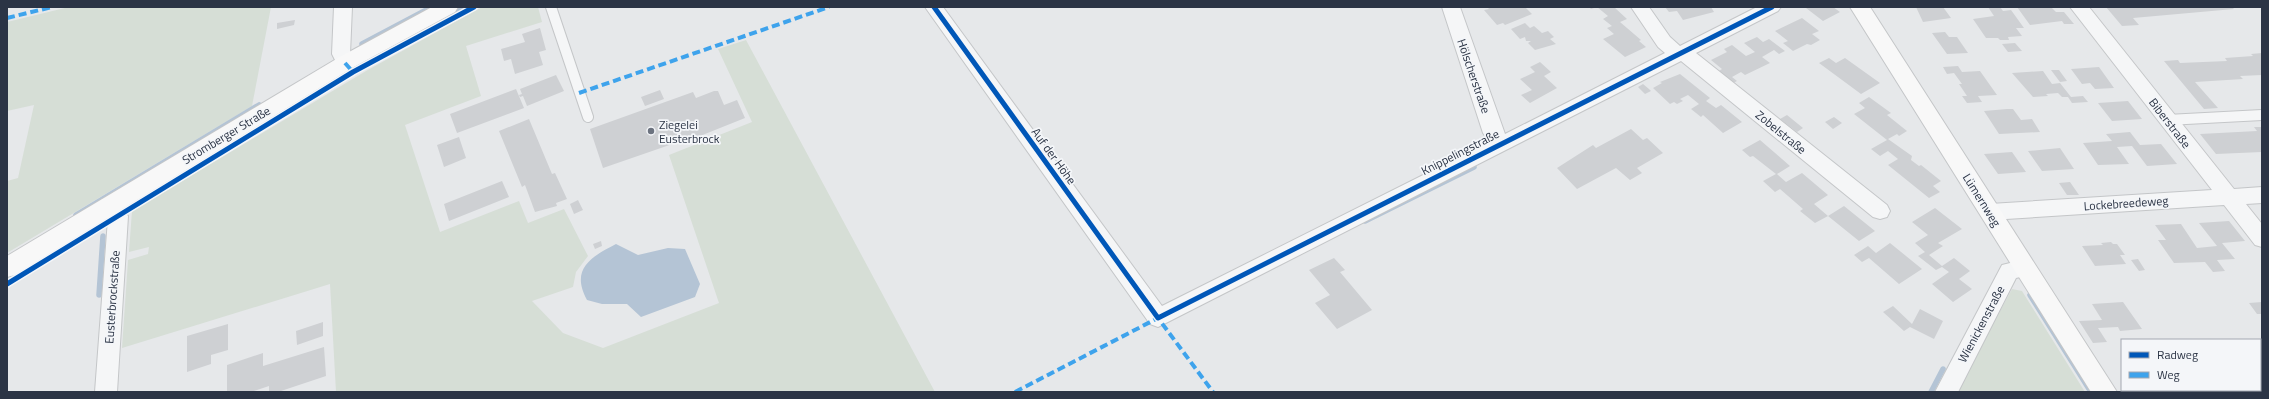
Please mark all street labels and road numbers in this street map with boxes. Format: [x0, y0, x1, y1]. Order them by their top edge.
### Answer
street label: Hölscherstraße [1452, 36, 1496, 116]
street label: Biberstraße [2144, 94, 2196, 152]
street label: Stromberger Straße [178, 101, 274, 169]
street label: Zobelstraße [1751, 106, 1811, 158]
street label: Auf der Höhe [1027, 124, 1081, 188]
street label: Knippelingstraße [1418, 124, 1502, 180]
street label: Lümernweg [1958, 170, 2006, 230]
street label: Lockebreedeweg [2083, 191, 2169, 215]
street label: Eusterbrockstraße [99, 250, 125, 344]
street label: Wienickenstraße [1953, 282, 2009, 366]

